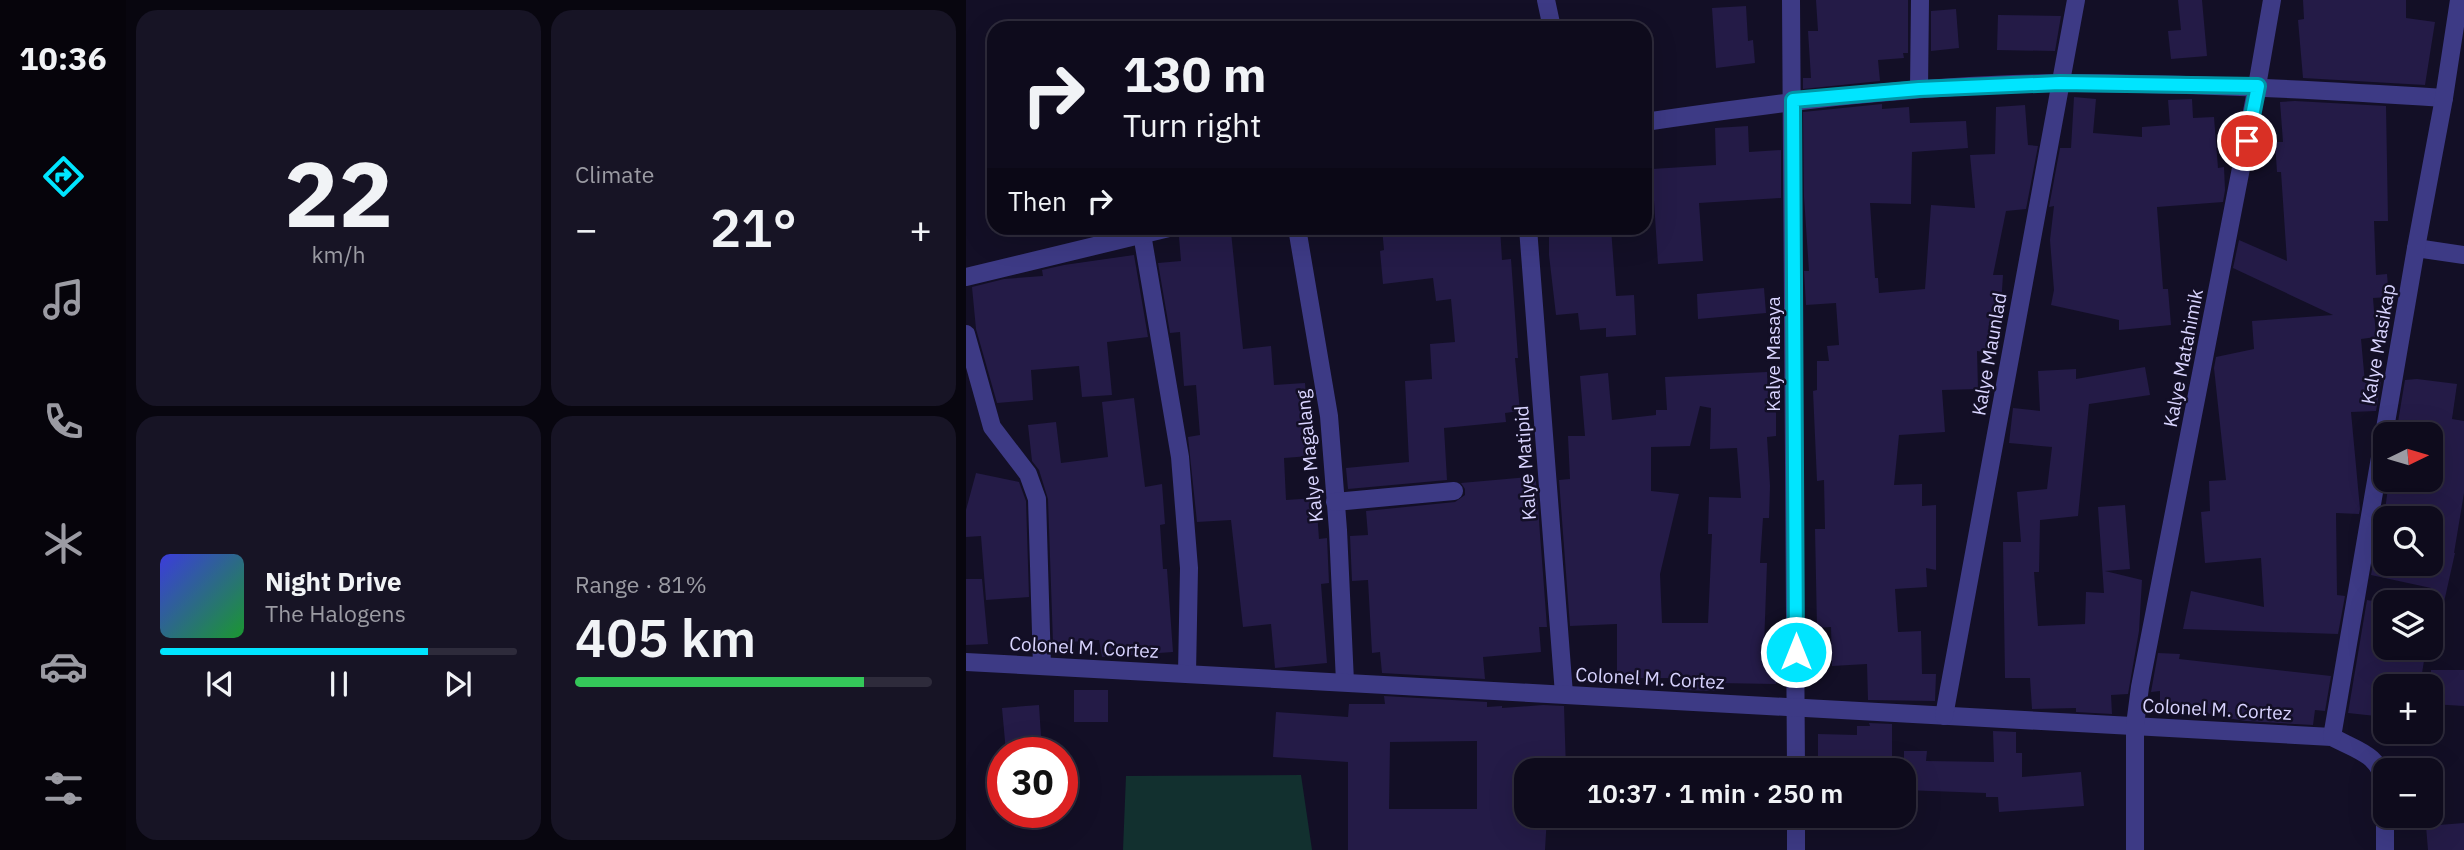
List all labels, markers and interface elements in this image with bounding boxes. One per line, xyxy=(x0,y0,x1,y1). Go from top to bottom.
text: 10:36 xyxy=(19,37,107,79)
text: 130 m xyxy=(1123,42,1267,105)
icon: right xyxy=(1008,49,1099,140)
text: Turn right xyxy=(1123,104,1261,146)
pin xyxy=(2217,111,2277,171)
icon: arrive xyxy=(2228,122,2266,160)
text: 22 xyxy=(284,134,393,252)
icon: directions xyxy=(39,152,88,201)
text: Climate xyxy=(575,159,654,189)
icon: right xyxy=(1081,182,1119,220)
text: Then xyxy=(1008,184,1067,218)
text: 21° xyxy=(710,194,797,261)
text: − xyxy=(575,204,598,253)
text: + xyxy=(909,204,932,253)
text: km/h xyxy=(311,239,366,269)
icon: music xyxy=(39,275,88,324)
street label: Kalye Masikap xyxy=(2356,282,2400,406)
street label: Kalye Matahimik xyxy=(2158,287,2208,429)
street label: Kalye Maunlad xyxy=(1966,291,2012,417)
street label: Kalye Masaya xyxy=(1761,296,1785,412)
street label: Kalye Magalang xyxy=(1290,389,1328,523)
icon: phone xyxy=(39,397,88,446)
street label: Kalye Matipid xyxy=(1509,405,1541,521)
north arrow xyxy=(2373,422,2443,492)
map controls xyxy=(2373,422,2443,828)
button: search xyxy=(2373,506,2443,576)
icon: climate xyxy=(39,519,88,568)
text: Night Drive xyxy=(265,564,402,598)
text: Range · 81% xyxy=(575,569,707,599)
button: layers xyxy=(2373,590,2443,660)
text: The Halogens xyxy=(265,598,406,628)
text: 405 km xyxy=(575,604,756,671)
position arrow xyxy=(1759,615,1833,689)
street label: Colonel M. Cortez xyxy=(1009,631,1159,663)
icon: car xyxy=(39,642,88,691)
street label: Colonel M. Cortez xyxy=(1575,662,1725,694)
icon: previous xyxy=(201,665,239,703)
icon: pause xyxy=(320,665,358,703)
icon: next xyxy=(439,665,477,703)
button: + xyxy=(2373,674,2443,744)
street label: Colonel M. Cortez xyxy=(2142,693,2292,725)
speed limit sign: 30 xyxy=(987,737,1078,828)
button: − xyxy=(2373,758,2443,828)
icon: filters xyxy=(39,764,88,813)
text: 10:37 · 1 min · 250 m xyxy=(1587,776,1843,810)

